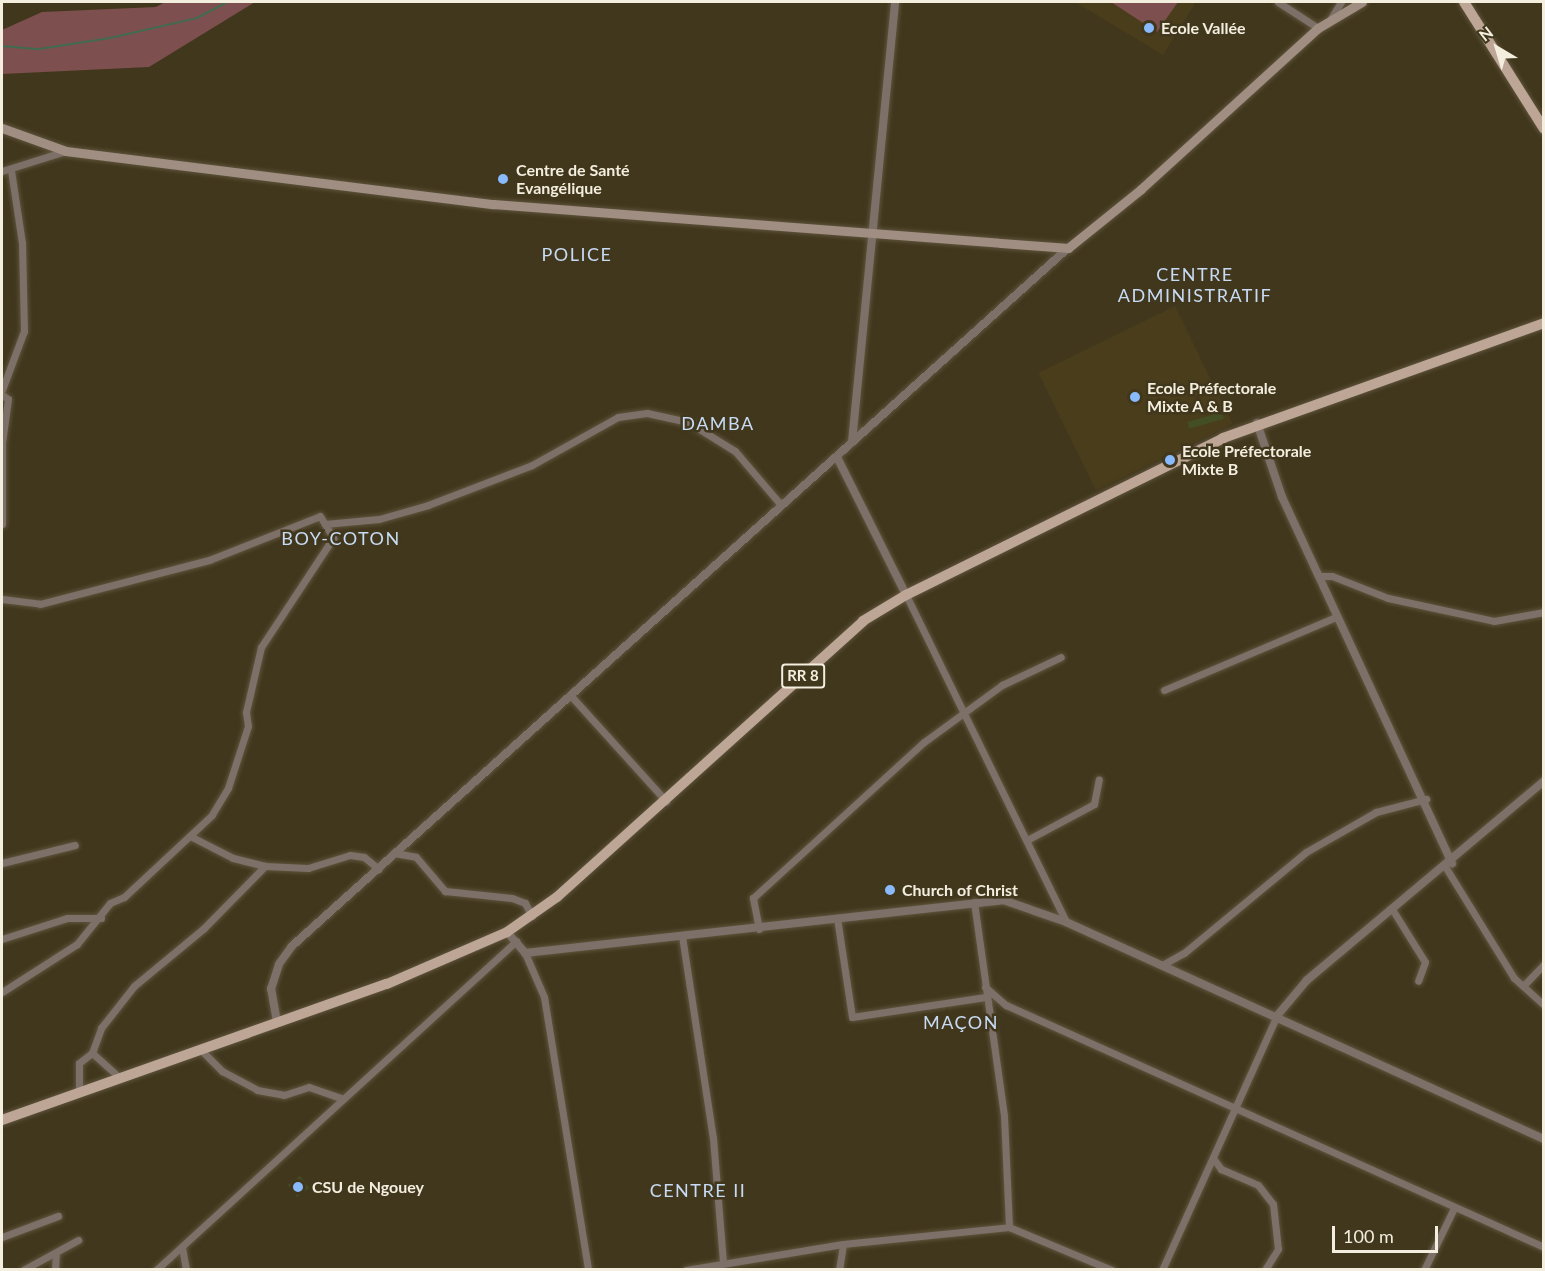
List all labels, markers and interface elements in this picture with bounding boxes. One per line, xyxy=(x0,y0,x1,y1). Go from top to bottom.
place label: Ecole Vallée xyxy=(1161,18,1246,38)
north arrow xyxy=(1467,18,1527,78)
marker: Ecole Vallée xyxy=(1142,21,1156,35)
text: N xyxy=(1475,22,1496,45)
place label: Centre de Santé Evangélique xyxy=(516,160,630,198)
marker: Centre de Santé Evangélique xyxy=(494,170,512,188)
district label: POLICE xyxy=(542,243,612,265)
district label: CENTRE ADMINISTRATIF xyxy=(1118,264,1272,306)
place label: Ecole Préfectorale Mixte A & B xyxy=(1147,378,1276,416)
marker: Ecole Préfectorale Mixte A & B xyxy=(1128,390,1142,404)
district label: DAMBA xyxy=(681,412,755,434)
place label: Ecole Préfectorale Mixte B xyxy=(1182,441,1311,479)
marker: Ecole Préfectorale Mixte B xyxy=(1163,453,1177,467)
district label: BOY-COTON xyxy=(281,527,401,549)
road number: RR 8 xyxy=(780,664,826,688)
place label: Church of Christ xyxy=(902,880,1018,900)
marker: Church of Christ xyxy=(883,883,897,897)
district label: MAÇON xyxy=(923,1011,999,1033)
place label: CSU de Ngouey xyxy=(312,1177,424,1197)
marker: CSU de Ngouey xyxy=(289,1178,307,1196)
district label: CENTRE II xyxy=(650,1179,746,1201)
scale bar xyxy=(1335,1214,1442,1252)
text: 100 m xyxy=(1343,1225,1394,1247)

